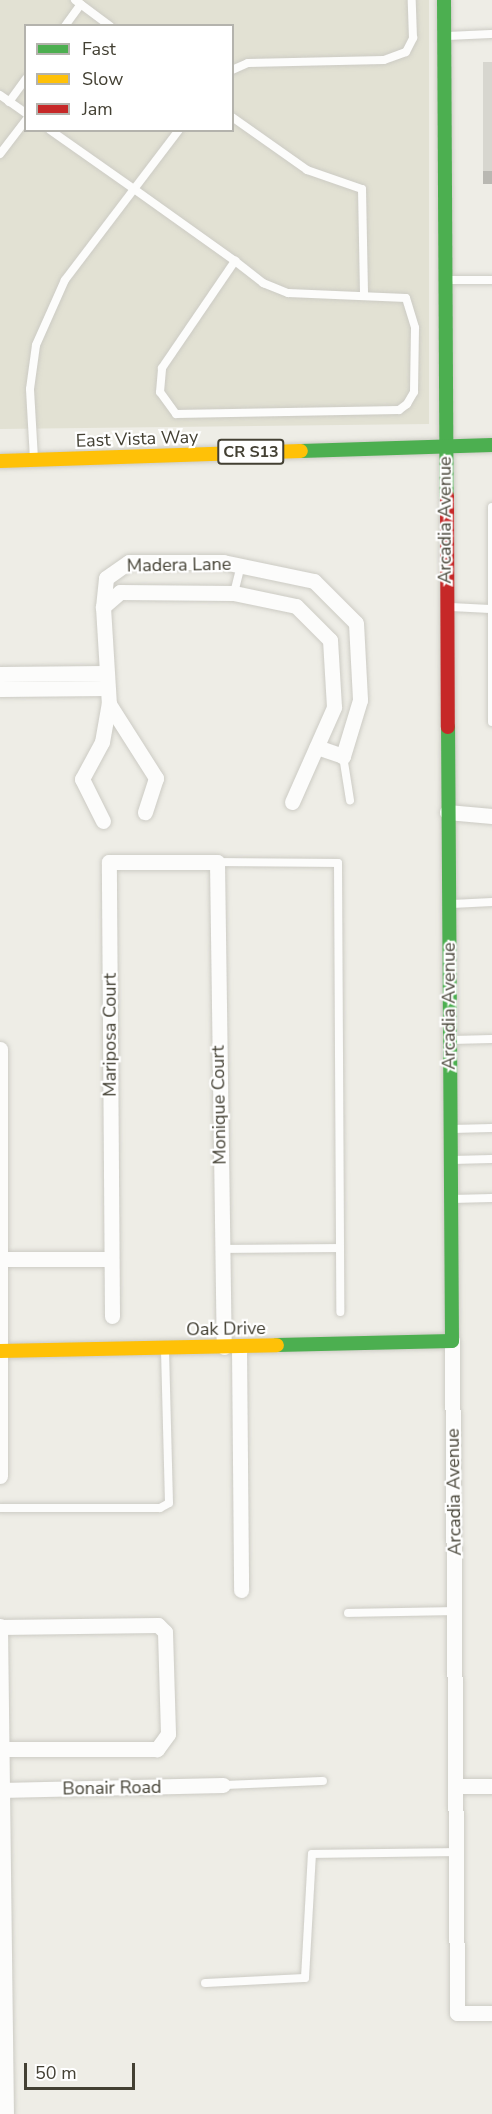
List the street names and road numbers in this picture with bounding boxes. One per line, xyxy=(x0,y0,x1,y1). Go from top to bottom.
street label: East Vista Way xyxy=(75,426,199,452)
road number: CR S13 xyxy=(216,439,286,465)
street label: Arcadia Avenue xyxy=(434,456,456,584)
street label: Madera Lane xyxy=(127,553,231,577)
street label: Arcadia Avenue xyxy=(438,942,460,1070)
street label: Mariposa Court xyxy=(99,973,121,1097)
street label: Monique Court xyxy=(207,1045,231,1165)
street label: Oak Drive xyxy=(186,1318,266,1340)
street label: Arcadia Avenue xyxy=(442,1428,466,1556)
street label: Bonair Road xyxy=(62,1776,162,1800)

